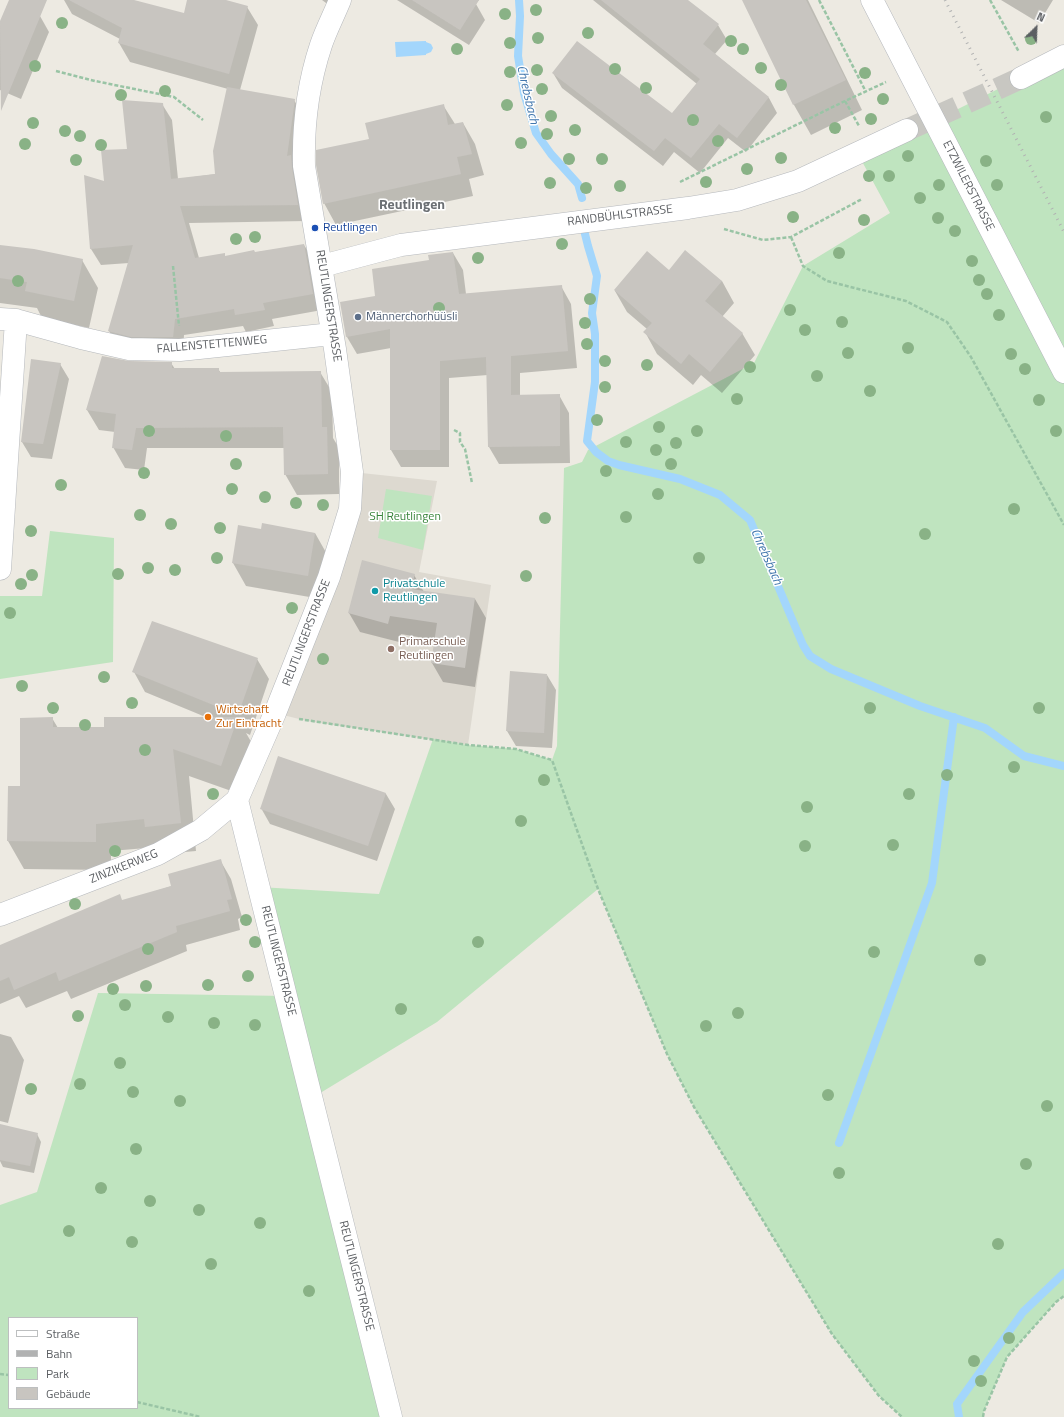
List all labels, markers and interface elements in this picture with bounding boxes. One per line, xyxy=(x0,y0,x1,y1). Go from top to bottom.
north arrow xyxy=(1016,8,1056,48)
text: N xyxy=(1034,8,1048,26)
water label: Chrebsbach xyxy=(513,64,541,126)
street label: ETZWILERSTRASSE xyxy=(939,138,997,234)
district label: Reutlingen xyxy=(379,198,445,214)
street label: RANDBÜHLSTRASSE xyxy=(566,202,674,230)
place label: Reutlingen xyxy=(323,221,377,235)
marker: Reutlingen xyxy=(310,223,320,233)
street label: REUTLINGERSTRASSE xyxy=(312,249,344,363)
place label: Männerchorhüüsli xyxy=(366,310,457,324)
marker: Männerchorhüüsli xyxy=(353,312,363,322)
street label: FALLENSTETTENWEG xyxy=(156,333,268,357)
park label: SH Reutlingen xyxy=(369,510,441,524)
water label: Chrebsbach xyxy=(747,527,785,587)
place label: Privatschule Reutlingen xyxy=(383,577,445,605)
street label: REUTLINGERSTRASSE xyxy=(280,578,334,688)
marker: Privatschule Reutlingen xyxy=(370,586,380,596)
place label: Primarschule Reutlingen xyxy=(399,635,466,663)
marker: Primarschule Reutlingen xyxy=(386,644,396,654)
place label: Wirtschaft Zur Eintracht xyxy=(216,703,281,731)
marker: Wirtschaft Zur Eintracht xyxy=(203,712,213,722)
street label: ZINZIKERWEG xyxy=(88,847,160,887)
street label: REUTLINGERSTRASSE xyxy=(257,904,299,1018)
street label: REUTLINGERSTRASSE xyxy=(335,1219,377,1333)
legend xyxy=(8,1317,138,1409)
text: Straße xyxy=(46,1324,80,1343)
text: Bahn xyxy=(46,1344,72,1363)
text: Park xyxy=(46,1364,69,1383)
text: Gebäude xyxy=(46,1384,91,1403)

